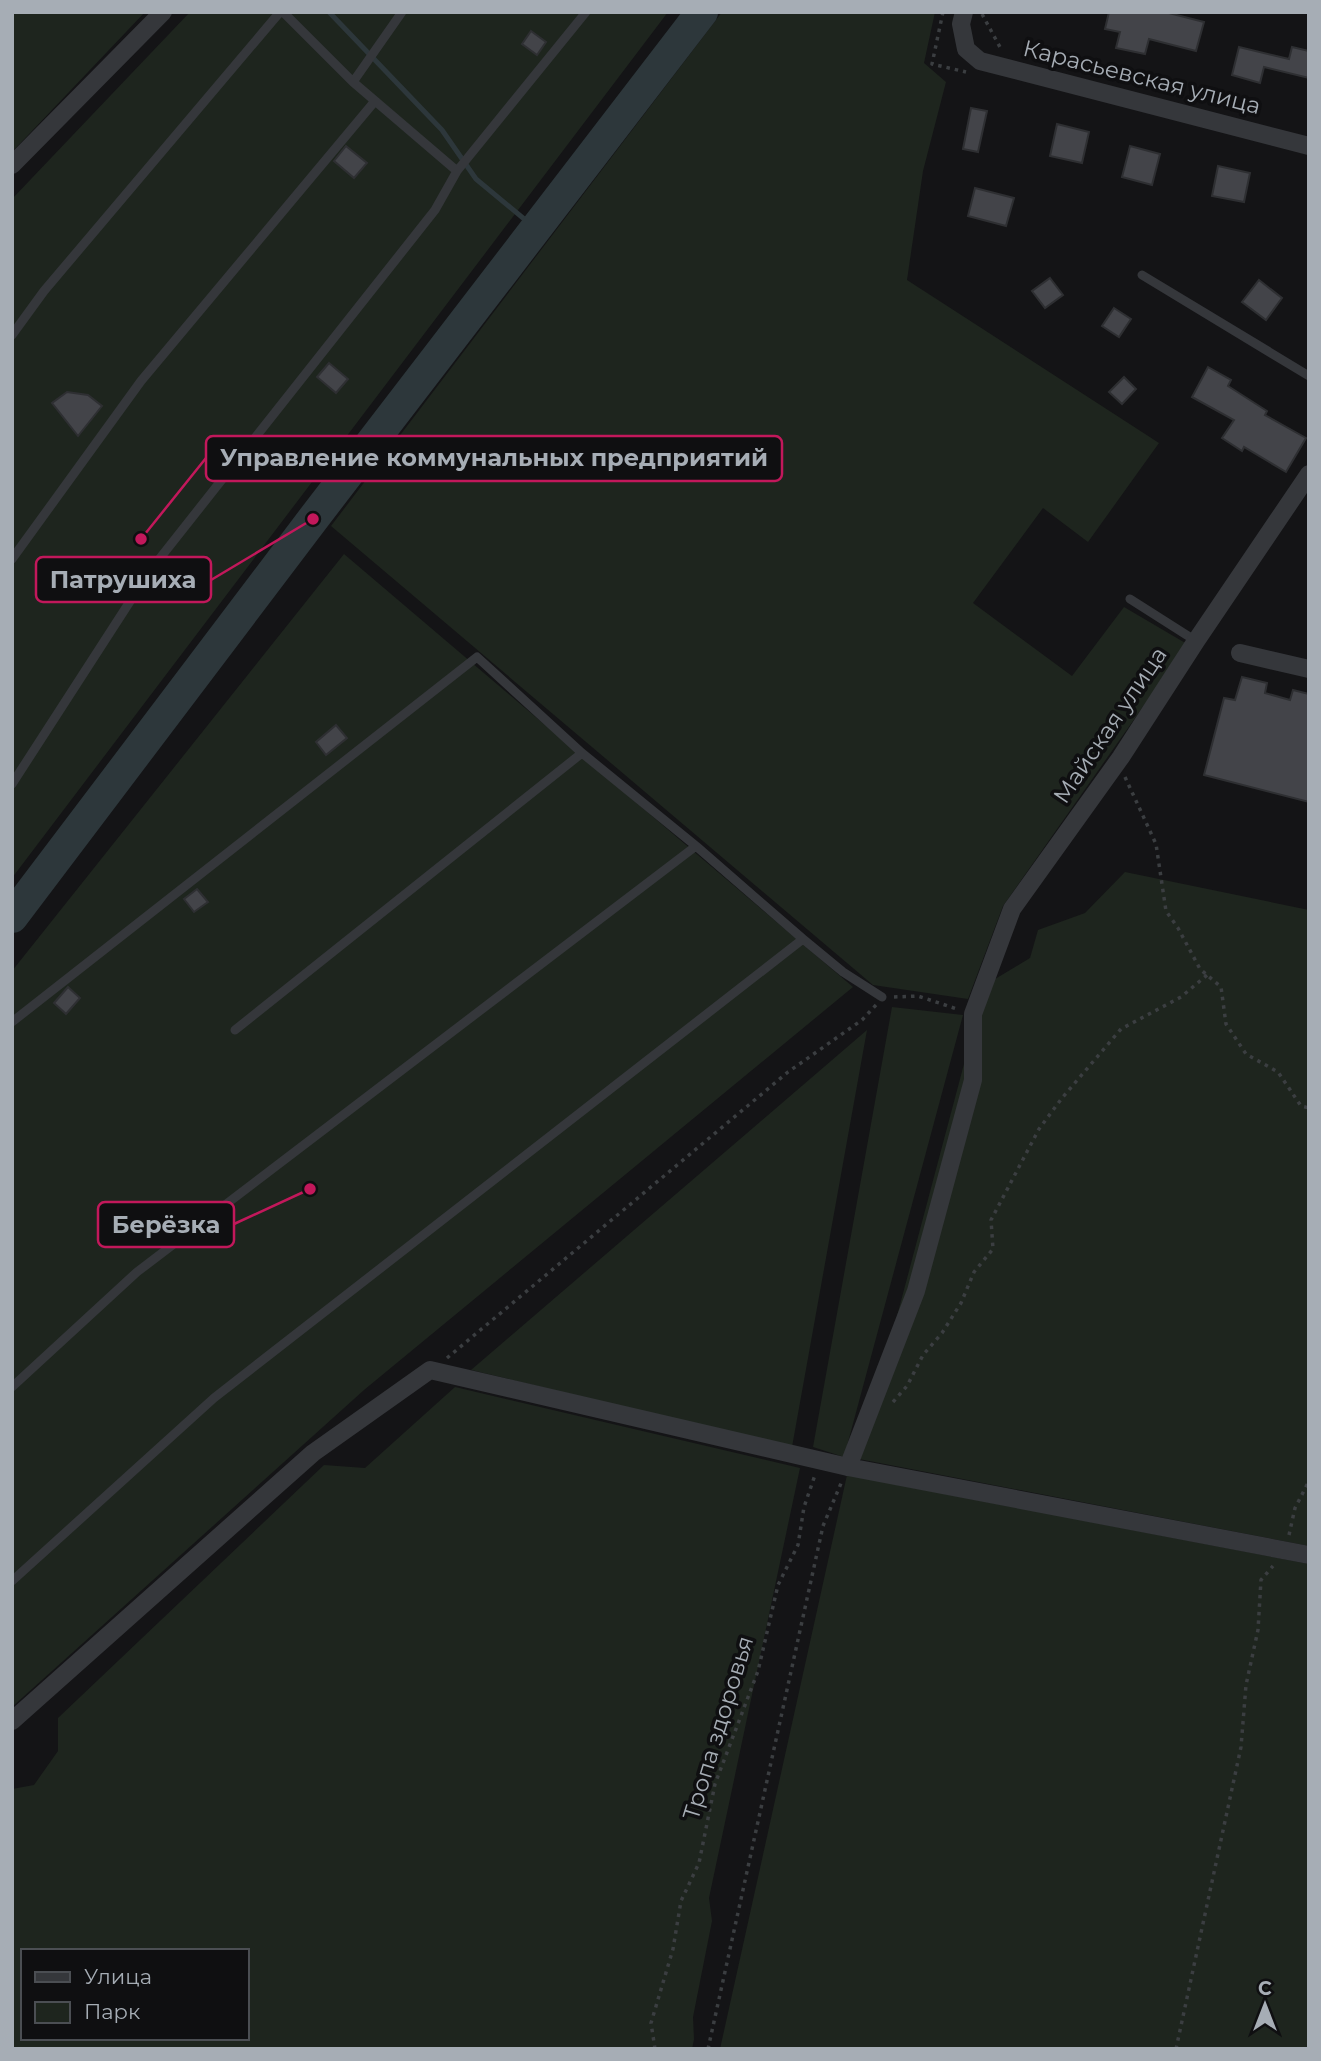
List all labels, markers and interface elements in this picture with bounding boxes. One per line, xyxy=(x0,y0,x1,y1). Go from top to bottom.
street label: Карасьевская улица xyxy=(1020,34,1264,120)
callout: Управление коммунальных предприятий xyxy=(206,436,782,481)
text: Управление коммунальных предприятий xyxy=(220,443,768,472)
callout: Патрушиха xyxy=(36,557,211,602)
text: Патрушиха xyxy=(50,565,196,594)
street label: Майская улица xyxy=(1047,641,1173,809)
callout: Берёзка xyxy=(98,1202,234,1247)
text: Берёзка xyxy=(112,1210,220,1239)
street label: Тропа здоровья xyxy=(677,1633,759,1823)
legend xyxy=(21,1949,248,2040)
text: Улица xyxy=(84,1964,152,1989)
north arrow xyxy=(1230,1970,1300,2040)
text: С xyxy=(1258,1977,1272,2000)
text: Парк xyxy=(84,1999,140,2024)

